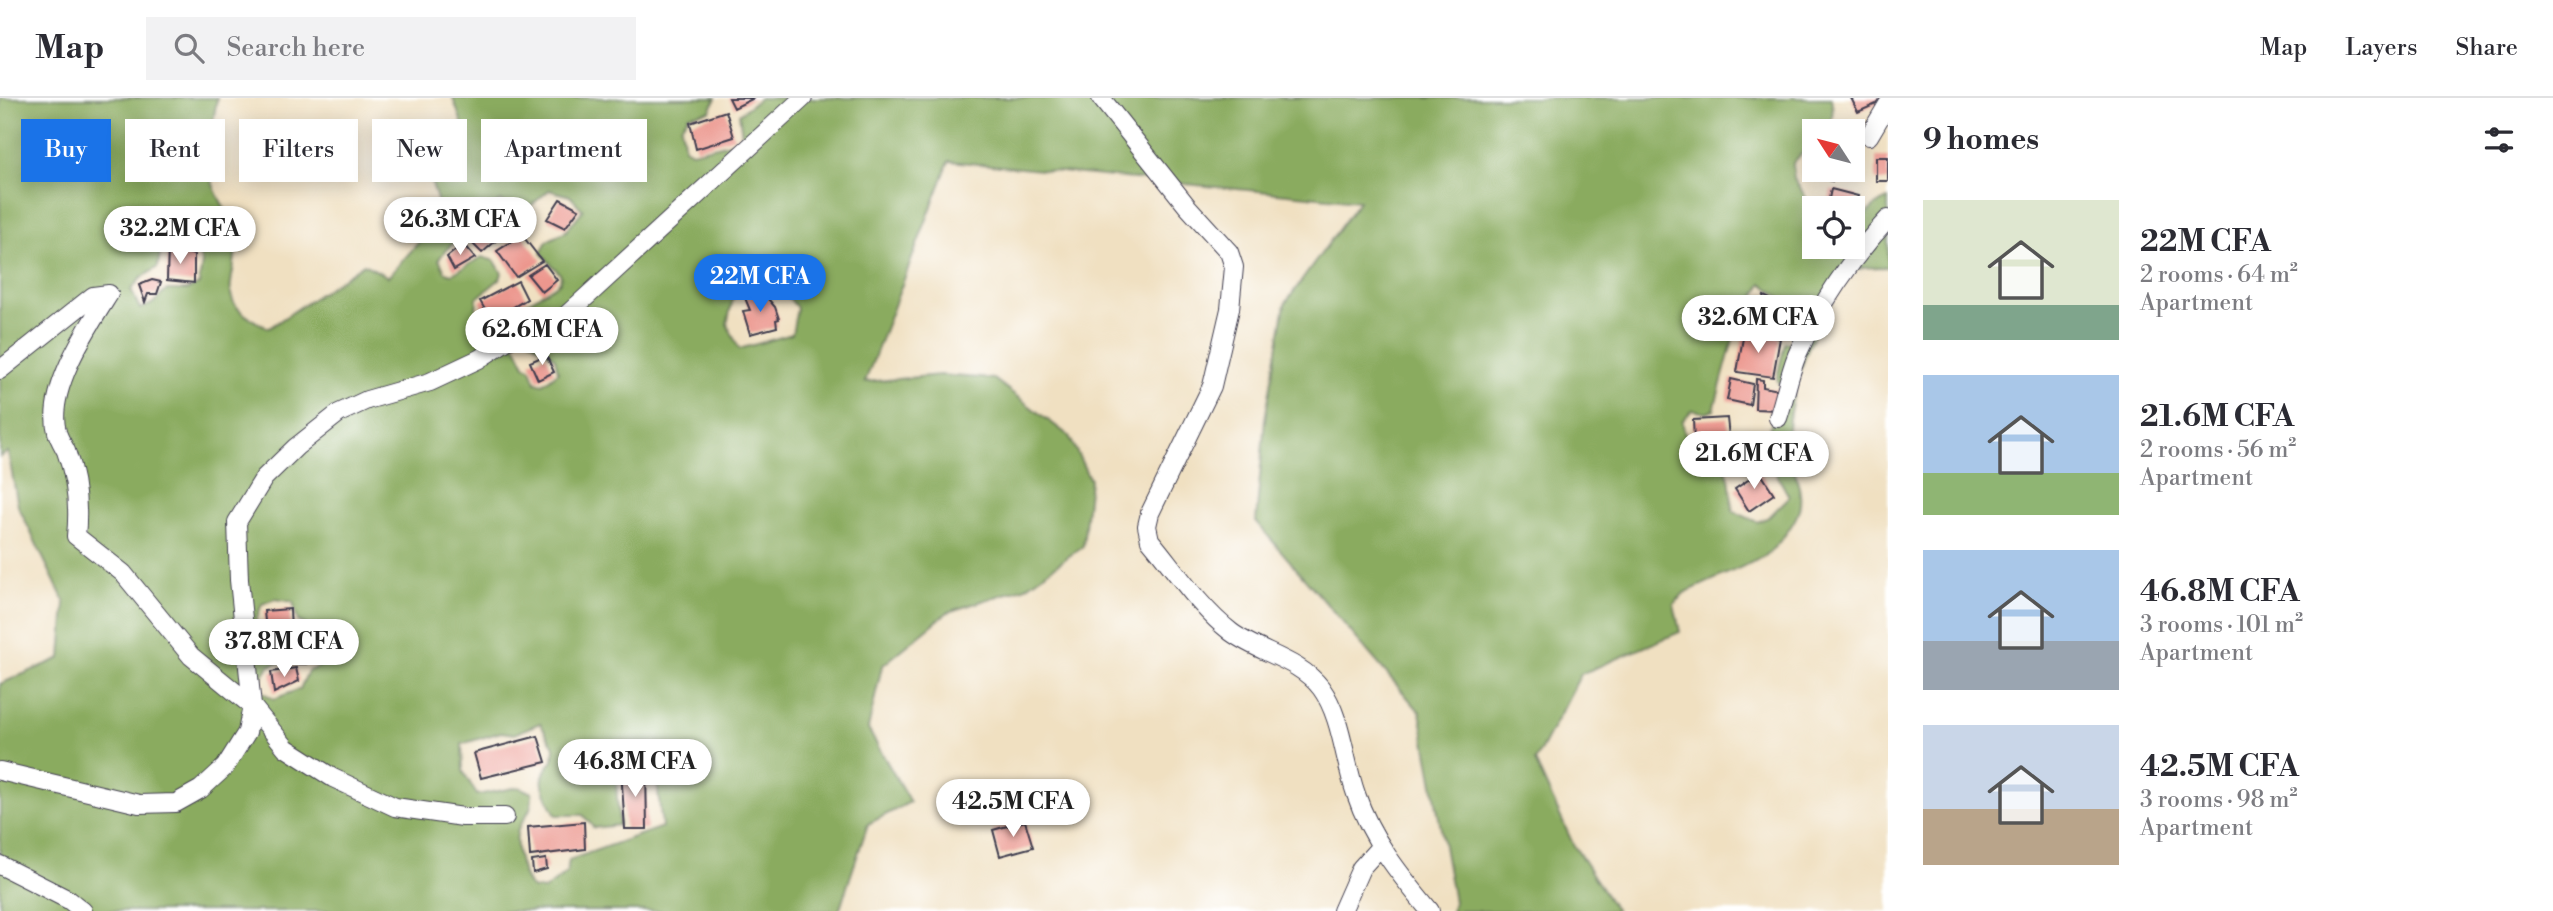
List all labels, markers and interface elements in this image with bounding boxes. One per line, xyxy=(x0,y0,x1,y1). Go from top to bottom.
search box xyxy=(146,17,636,80)
text: Map xyxy=(35,28,104,69)
icon: search xyxy=(170,29,208,67)
text: Search here xyxy=(226,32,365,64)
text: Map xyxy=(2260,33,2307,63)
text: Layers xyxy=(2345,33,2417,63)
text: Share xyxy=(2455,33,2518,63)
chip: Buy xyxy=(21,119,111,182)
chip: Rent xyxy=(125,119,225,182)
chip: Filters xyxy=(239,119,358,182)
chip: New xyxy=(372,119,467,182)
chip: Apartment xyxy=(481,119,647,182)
north arrow xyxy=(1802,119,1866,182)
map controls xyxy=(1802,119,1865,259)
text: 9 homes xyxy=(1923,121,2039,159)
icon: filters xyxy=(2480,121,2518,159)
button: locate xyxy=(1802,196,1865,259)
pin: 26.3M CFA xyxy=(380,198,540,257)
pin: 32.2M CFA xyxy=(100,206,260,266)
text: 26.3M CFA xyxy=(400,206,520,234)
text: 32.2M CFA xyxy=(120,215,240,243)
text: 22M CFA xyxy=(2140,223,2271,261)
icon: home xyxy=(1979,228,2063,312)
pin: 22M CFA xyxy=(695,254,825,314)
text: 2 rooms · 64 m² xyxy=(2140,261,2298,289)
text: 22M CFA xyxy=(710,263,810,291)
text: Apartment xyxy=(2140,289,2253,317)
pin: 32.6M CFA xyxy=(1678,296,1838,355)
text: 32.6M CFA xyxy=(1698,304,1818,332)
pin: 62.6M CFA xyxy=(462,308,622,367)
text: 62.6M CFA xyxy=(481,316,603,344)
text: 21.6M CFA xyxy=(2140,398,2294,436)
icon: home xyxy=(1979,403,2063,487)
pin: 21.6M CFA xyxy=(1674,432,1834,491)
text: 2 rooms · 56 m² xyxy=(2140,436,2296,464)
text: 21.6M CFA xyxy=(1695,440,1813,468)
text: Apartment xyxy=(2140,464,2253,492)
text: 46.8M CFA xyxy=(2140,573,2300,611)
icon: home xyxy=(1979,578,2063,662)
text: 3 rooms · 101 m² xyxy=(2140,611,2303,639)
pin: 37.8M CFA xyxy=(204,620,364,679)
text: 37.8M CFA xyxy=(225,628,343,656)
text: Apartment xyxy=(2140,639,2253,667)
pin: 46.8M CFA xyxy=(555,740,715,799)
text: 46.8M CFA xyxy=(574,748,696,776)
text: 42.5M CFA xyxy=(2140,748,2299,786)
icon: home xyxy=(1979,753,2063,837)
pin: 42.5M CFA xyxy=(933,780,1093,839)
text: 3 rooms · 98 m² xyxy=(2140,786,2297,814)
text: 42.5M CFA xyxy=(952,788,1074,816)
text: Apartment xyxy=(2140,814,2253,842)

